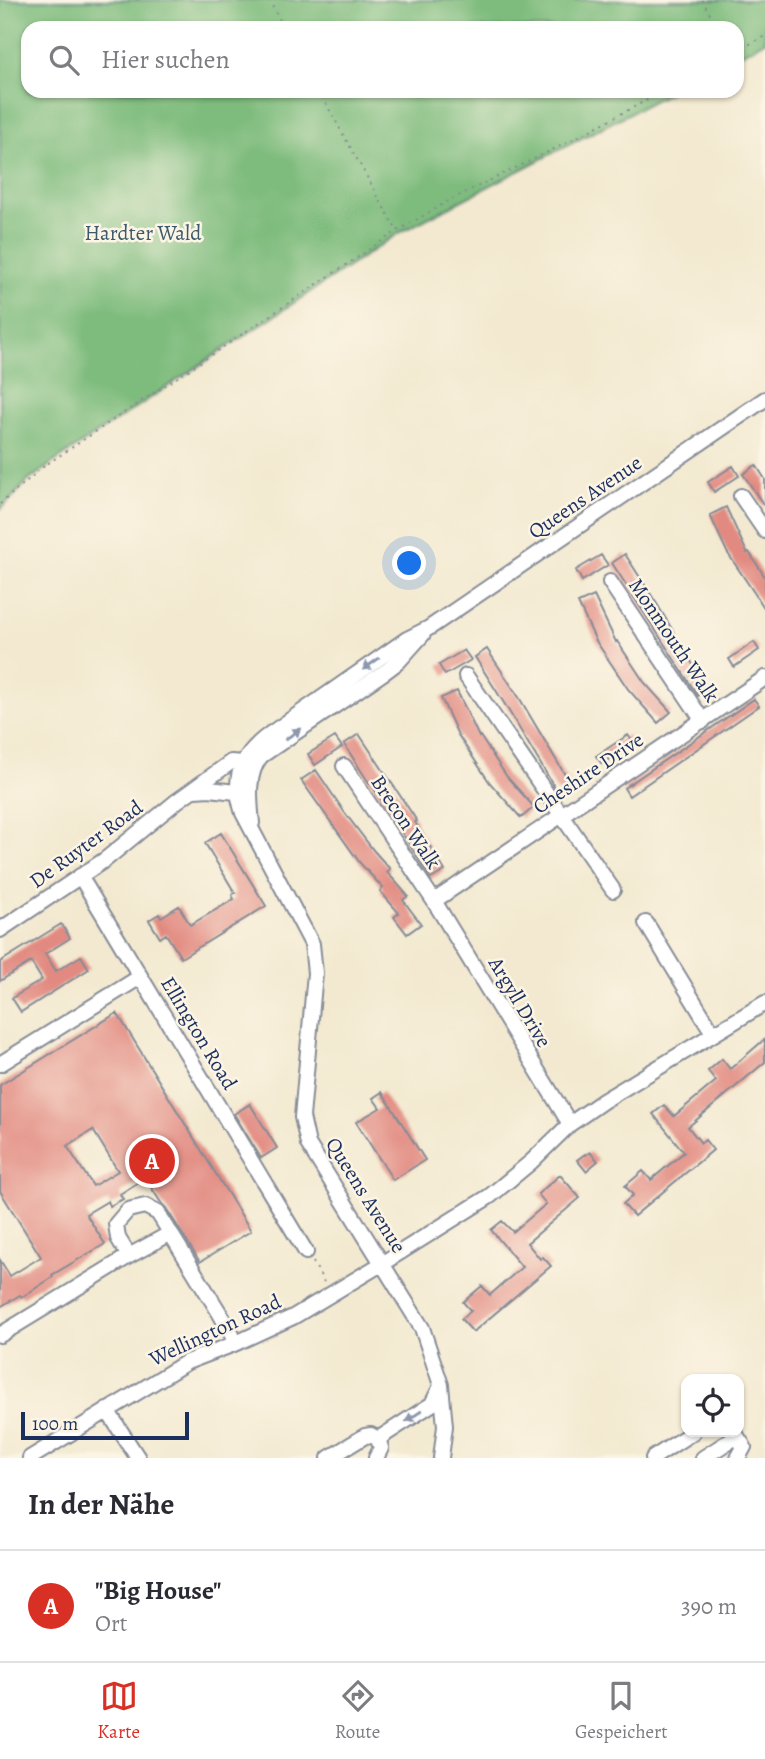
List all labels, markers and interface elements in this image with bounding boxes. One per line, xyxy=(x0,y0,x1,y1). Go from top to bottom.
search box xyxy=(21,21,744,98)
icon: search xyxy=(45,41,83,79)
text: Hier suchen xyxy=(101,42,230,77)
park label: Hardter Wald xyxy=(85,219,202,247)
street label: Queens Avenue xyxy=(523,449,647,545)
your location xyxy=(392,546,426,580)
street label: Monmouth Walk xyxy=(622,572,726,708)
one-way arrow xyxy=(362,657,380,671)
street label: Cheshire Drive xyxy=(527,726,649,820)
one-way arrow xyxy=(283,728,302,741)
street label: Brecon Walk xyxy=(364,770,448,875)
street label: De Ruyter Road xyxy=(24,793,149,895)
street label: Argyll Drive xyxy=(481,951,558,1053)
street label: Ellington Road xyxy=(154,971,244,1095)
street label: Queens Avenue xyxy=(319,1132,413,1258)
pin: A xyxy=(129,1135,175,1187)
street label: Wellington Road xyxy=(144,1287,286,1373)
map controls xyxy=(681,1374,744,1437)
button: locate xyxy=(681,1374,744,1437)
scale bar xyxy=(21,1409,189,1441)
one-way arrow xyxy=(405,1409,423,1423)
text: 100 m xyxy=(32,1411,78,1437)
text: In der Nähe xyxy=(28,1484,174,1524)
text: "Big House" xyxy=(95,1573,221,1608)
text: A xyxy=(44,1591,58,1622)
text: 390 m xyxy=(681,1591,737,1622)
text: Ort xyxy=(95,1608,127,1639)
tab: Karte xyxy=(97,1677,140,1745)
tab: Route xyxy=(335,1677,380,1745)
tab: Gespeichert xyxy=(575,1677,668,1745)

